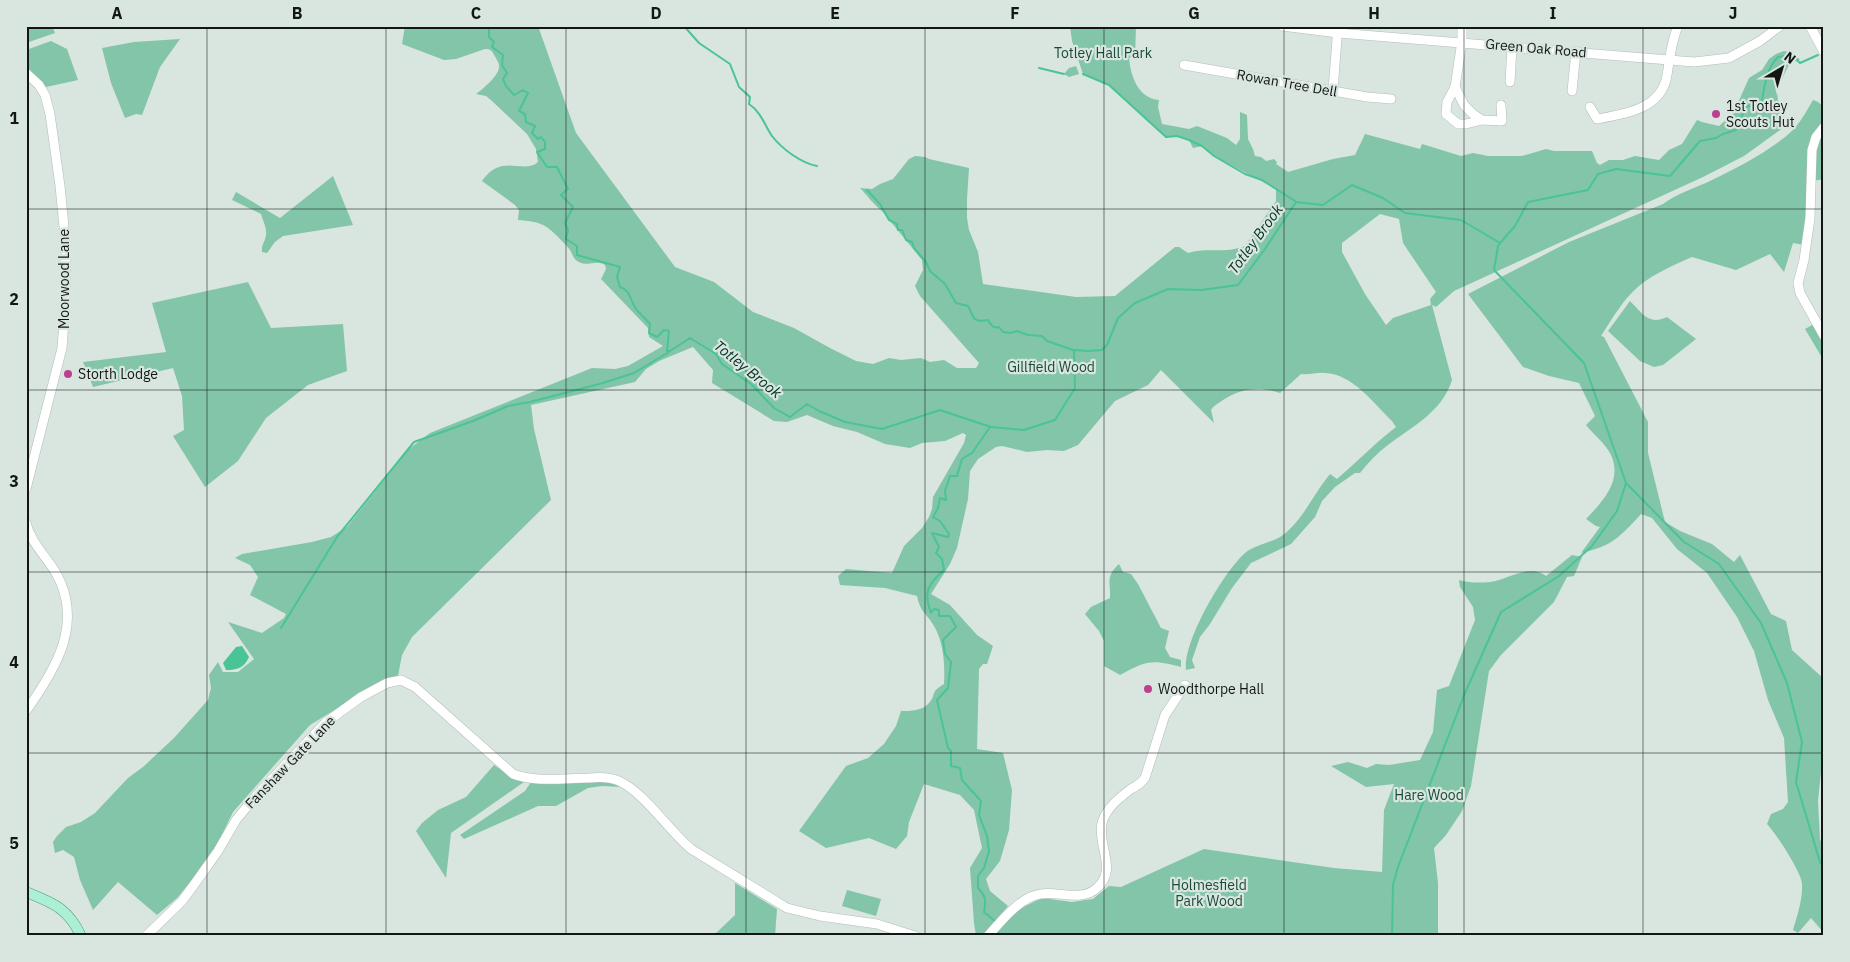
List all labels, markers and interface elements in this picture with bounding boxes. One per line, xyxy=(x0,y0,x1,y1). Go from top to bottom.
text: A xyxy=(112,3,123,23)
text: B xyxy=(292,3,303,23)
text: C xyxy=(471,3,481,23)
text: D xyxy=(650,3,662,23)
text: E xyxy=(830,3,840,23)
text: F xyxy=(1010,3,1020,23)
text: G xyxy=(1188,3,1200,23)
text: H xyxy=(1368,3,1380,23)
text: I xyxy=(1550,3,1557,23)
text: J xyxy=(1729,3,1737,23)
street label: Green Oak Road xyxy=(1485,35,1587,61)
north arrow xyxy=(1758,42,1808,92)
park label: Totley Hall Park xyxy=(1054,44,1153,62)
text: N xyxy=(1780,48,1800,68)
street label: Rowan Tree Dell xyxy=(1235,65,1339,101)
place label: 1st Totley Scouts Hut xyxy=(1726,97,1795,131)
text: 1 xyxy=(9,108,19,128)
marker: 1st Totley Scouts Hut xyxy=(1710,108,1722,120)
water label: Totley Brook xyxy=(1223,200,1287,278)
street label: Moorwood Lane xyxy=(55,229,73,329)
text: 2 xyxy=(9,289,19,309)
water label: Totley Brook xyxy=(710,336,786,402)
park label: Gillfield Wood xyxy=(1007,358,1095,376)
place label: Storth Lodge xyxy=(78,365,158,383)
marker: Storth Lodge xyxy=(62,368,74,380)
text: 3 xyxy=(9,471,19,491)
text: 4 xyxy=(9,652,19,672)
place label: Woodthorpe Hall xyxy=(1158,680,1264,698)
marker: Woodthorpe Hall xyxy=(1142,683,1154,695)
street label: Fanshaw Gate Lane xyxy=(241,712,339,812)
park label: Hare Wood xyxy=(1394,786,1464,804)
text: 5 xyxy=(9,833,19,853)
park label: Holmesfield Park Wood xyxy=(1171,876,1247,910)

